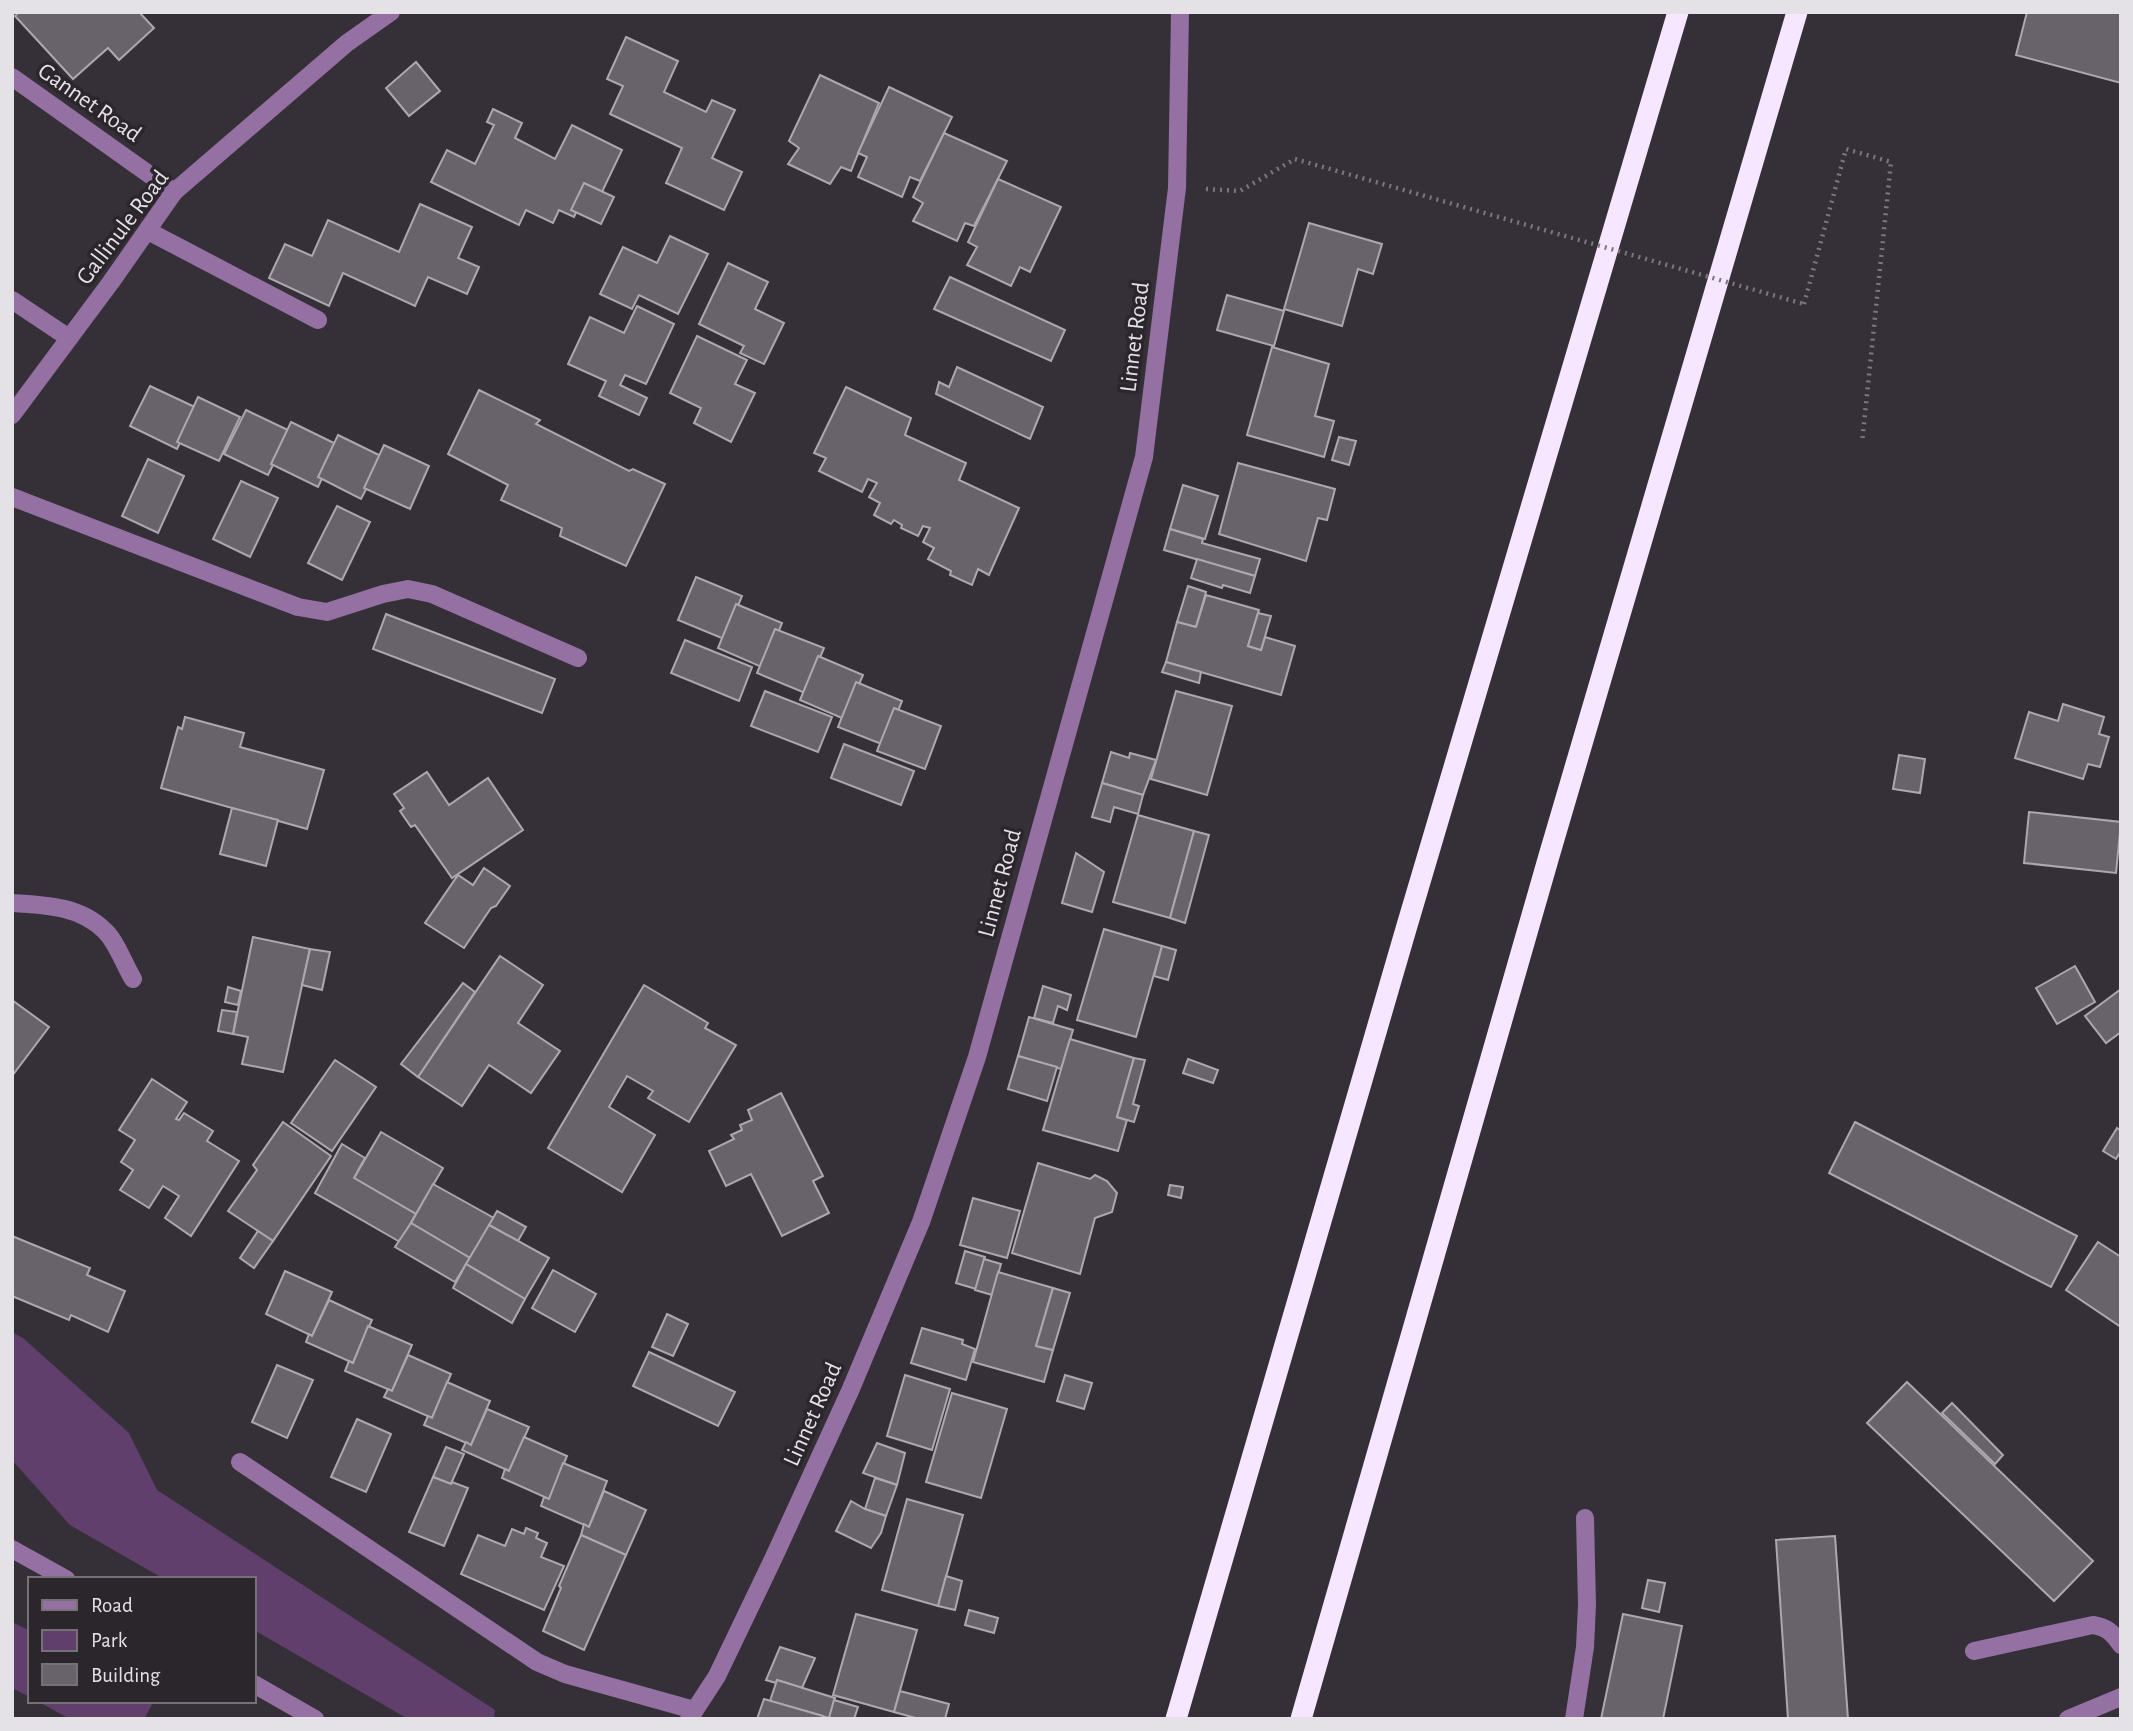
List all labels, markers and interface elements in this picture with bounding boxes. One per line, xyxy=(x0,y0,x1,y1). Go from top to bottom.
street label: Gannet Road xyxy=(33,59,145,147)
street label: Gallinule Road xyxy=(72,166,173,289)
street label: Linnet Road xyxy=(1116,281,1154,394)
street label: Linnet Road xyxy=(974,827,1026,940)
street label: Linnet Road xyxy=(779,1359,846,1470)
legend xyxy=(28,1577,256,1703)
text: Road xyxy=(91,1595,133,1616)
text: Park xyxy=(91,1630,128,1651)
text: Building xyxy=(91,1665,161,1686)

